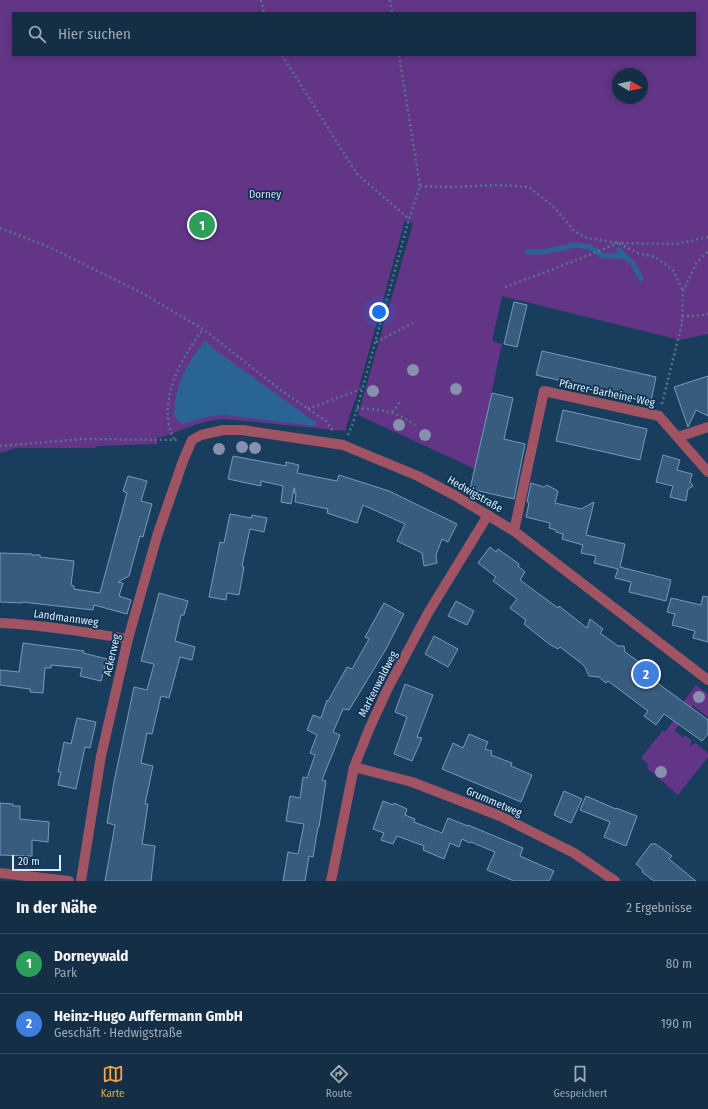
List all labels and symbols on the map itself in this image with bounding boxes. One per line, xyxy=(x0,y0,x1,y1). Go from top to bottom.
north arrow xyxy=(612,68,648,104)
park label: Dorney xyxy=(249,188,281,201)
pin: 1 xyxy=(189,210,215,240)
your location xyxy=(369,302,389,322)
street label: Pfarrer-Barheine-Weg xyxy=(558,376,657,410)
street label: Hedwigstraße xyxy=(445,473,505,515)
street label: Landmannweg xyxy=(33,607,100,629)
street label: Ackerweg xyxy=(101,632,123,677)
street label: Markenwaldweg xyxy=(356,648,401,719)
pin: 2 xyxy=(633,659,659,689)
street label: Grummetweg xyxy=(464,784,525,820)
scale bar xyxy=(12,853,61,872)

